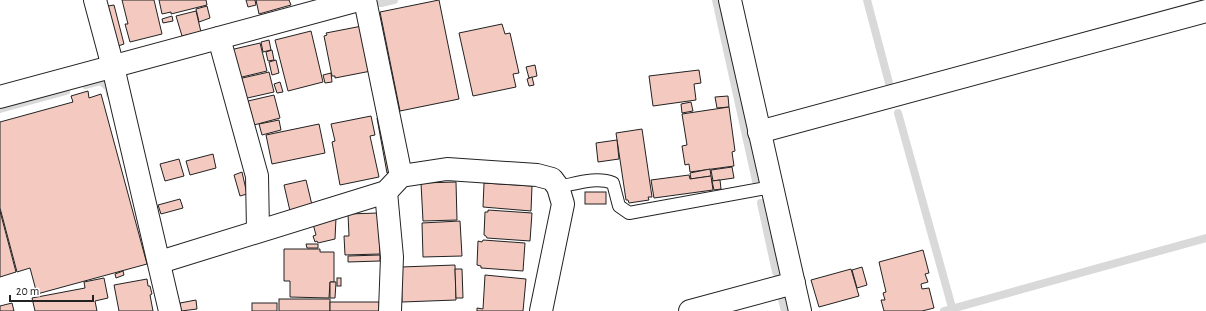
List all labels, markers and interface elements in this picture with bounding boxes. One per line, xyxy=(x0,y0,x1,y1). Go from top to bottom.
scale bar xyxy=(10,277,93,303)
text: 20 m xyxy=(16,285,39,297)

